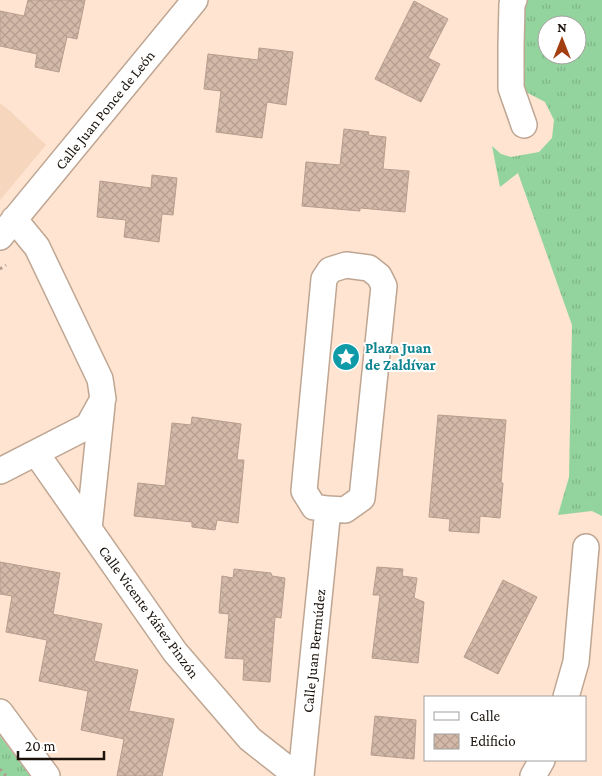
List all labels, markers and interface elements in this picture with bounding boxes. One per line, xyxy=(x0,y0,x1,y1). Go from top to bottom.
north arrow xyxy=(537,15,587,65)
text: N xyxy=(557,19,567,35)
street label: Calle Juan Ponce de León xyxy=(52,47,159,173)
place label: Plaza Juan de Zaldívar xyxy=(365,340,436,373)
place icon: Plaza Juan de Zaldívar xyxy=(331,342,361,372)
street label: Calle Vicente Yáñez Pinzón xyxy=(96,543,202,681)
street label: Calle Juan Bermúdez xyxy=(300,588,329,714)
legend xyxy=(424,696,587,761)
text: Calle xyxy=(470,708,501,724)
scale bar xyxy=(18,728,104,760)
text: Edificio xyxy=(470,733,516,749)
text: 20 m xyxy=(25,738,56,754)

